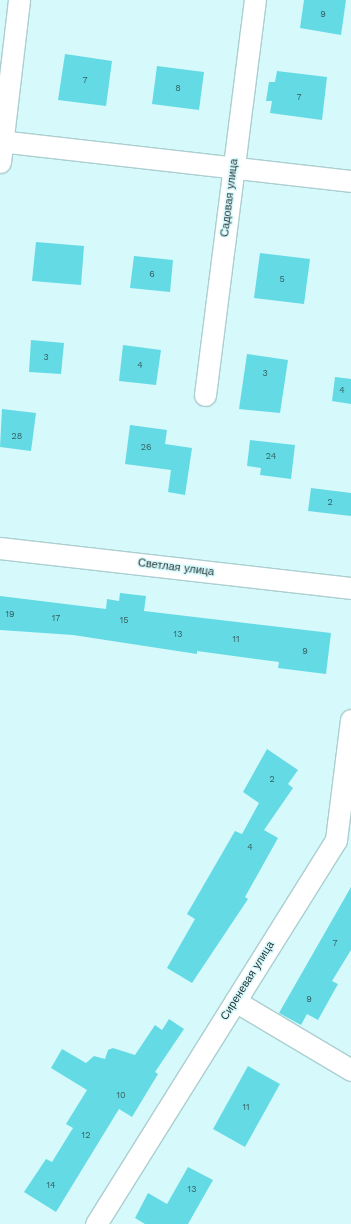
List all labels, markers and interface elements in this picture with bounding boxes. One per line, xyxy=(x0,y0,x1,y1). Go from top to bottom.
house number: 9 xyxy=(320,9,326,19)
house number: 7 xyxy=(82,75,88,85)
house number: 8 xyxy=(175,83,181,93)
house number: 7 xyxy=(296,92,302,102)
street label: Садовая улица xyxy=(219,158,241,238)
house number: 6 xyxy=(149,269,155,279)
house number: 5 xyxy=(279,274,285,284)
house number: 3 xyxy=(43,352,49,362)
house number: 4 xyxy=(137,360,143,370)
house number: 3 xyxy=(262,368,268,378)
house number: 4 xyxy=(339,385,345,395)
house number: 28 xyxy=(12,431,22,441)
house number: 26 xyxy=(141,442,151,452)
house number: 24 xyxy=(266,451,276,461)
house number: 2 xyxy=(327,497,333,507)
street label: Светлая улица xyxy=(137,557,215,579)
house number: 19 xyxy=(5,609,15,619)
house number: 17 xyxy=(52,613,60,623)
house number: 15 xyxy=(120,615,128,625)
house number: 13 xyxy=(174,629,182,639)
house number: 11 xyxy=(232,634,240,644)
house number: 9 xyxy=(302,646,308,656)
house number: 2 xyxy=(269,774,275,784)
house number: 4 xyxy=(247,842,253,852)
house number: 7 xyxy=(332,938,338,948)
street label: Сиреневая улица xyxy=(218,939,278,1023)
house number: 9 xyxy=(306,994,312,1004)
house number: 10 xyxy=(116,1090,126,1100)
house number: 11 xyxy=(242,1102,250,1112)
house number: 12 xyxy=(82,1130,90,1140)
house number: 14 xyxy=(46,1180,56,1190)
house number: 13 xyxy=(188,1184,196,1194)

